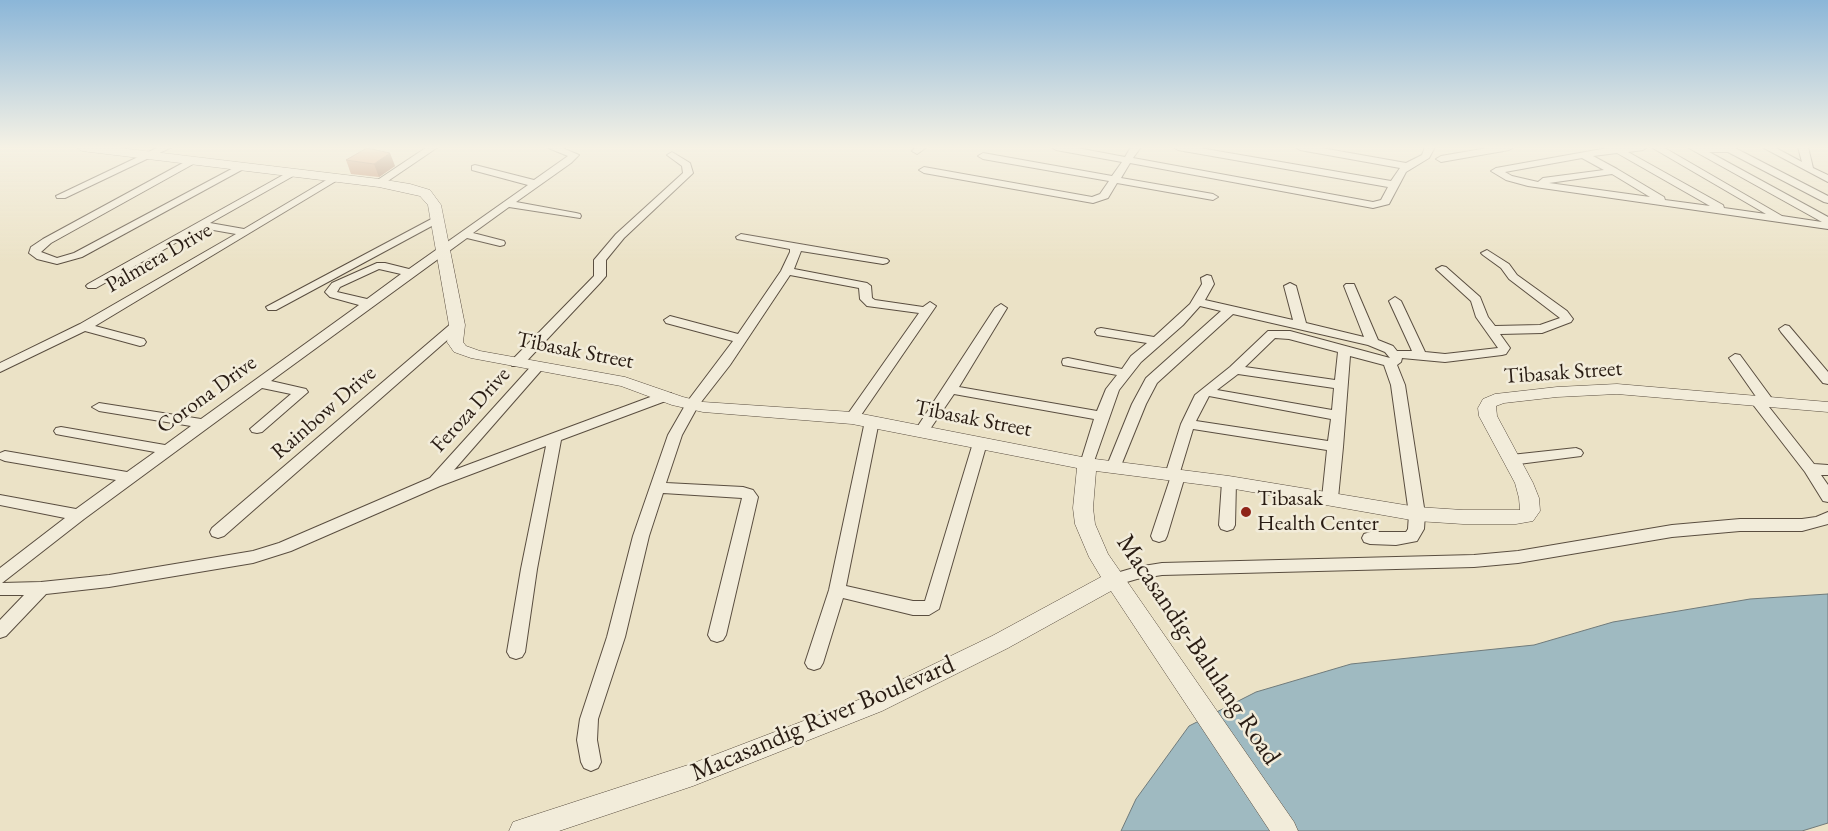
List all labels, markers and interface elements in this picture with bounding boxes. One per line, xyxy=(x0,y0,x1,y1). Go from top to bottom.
street label: Palmera Drive xyxy=(101,217,217,299)
street label: Tibasak Street xyxy=(514,327,636,375)
street label: Corona Drive xyxy=(152,350,262,440)
street label: Tibasak Street xyxy=(1503,356,1623,390)
street label: Rainbow Drive xyxy=(266,360,382,466)
street label: Feroza Drive xyxy=(426,362,516,458)
street label: Tibasak Street xyxy=(912,395,1034,443)
place label: Tibasak Health Center xyxy=(1257,486,1379,538)
marker: Tibasak Health Center xyxy=(1239,505,1253,519)
street label: Macasandig-Balulang Road xyxy=(1109,529,1287,771)
street label: Macasandig River Boulevard xyxy=(686,649,960,789)

